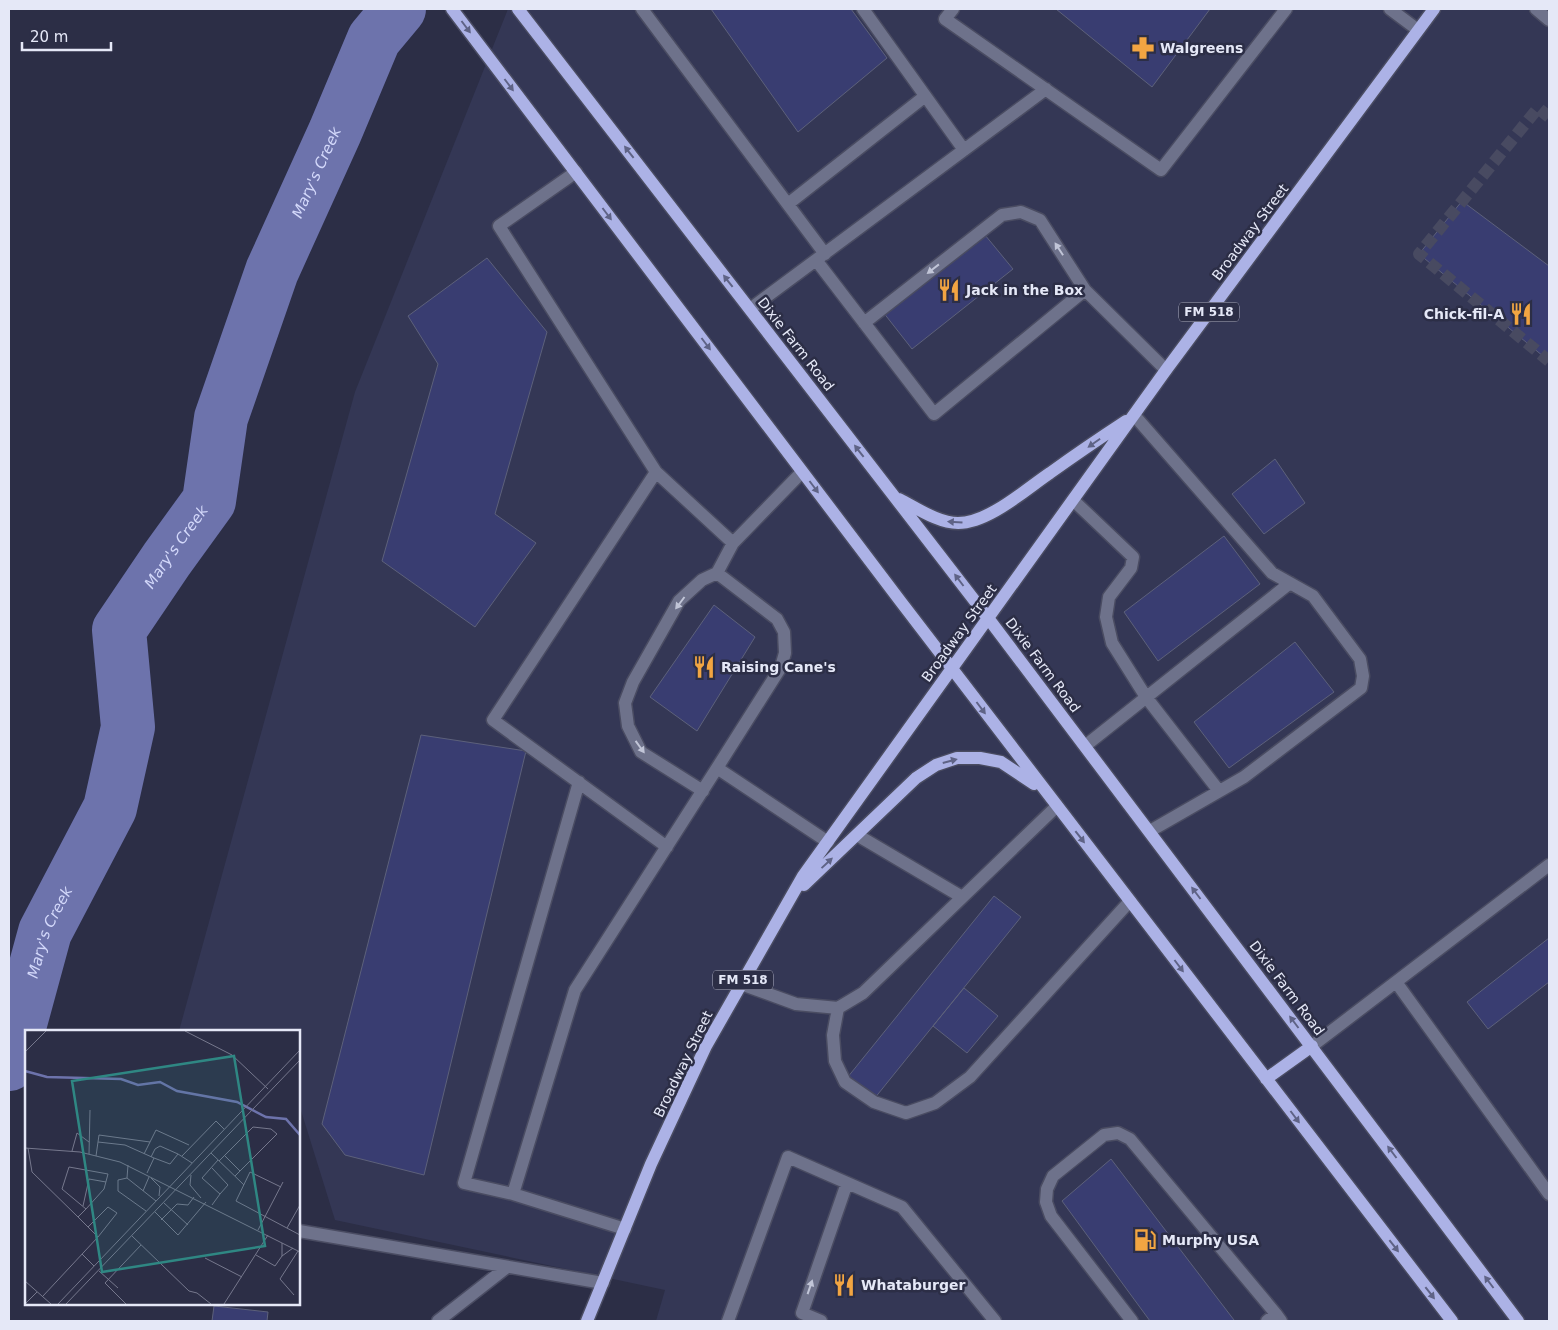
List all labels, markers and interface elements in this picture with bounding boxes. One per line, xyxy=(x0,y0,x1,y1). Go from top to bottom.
scale bar xyxy=(22,20,111,52)
one-way arrow xyxy=(461,20,471,34)
text: 20 m xyxy=(30,28,68,46)
pharmacy icon: Walgreens xyxy=(1130,35,1156,61)
place label: Walgreens xyxy=(1160,40,1243,56)
one-way arrow xyxy=(504,78,515,91)
water label: Mary's Creek xyxy=(288,123,346,221)
one-way arrow xyxy=(623,146,634,159)
street label: Broadway Street xyxy=(1209,180,1292,283)
one-way arrow xyxy=(602,207,613,220)
one-way arrow xyxy=(1054,243,1063,256)
one-way arrow xyxy=(926,264,940,274)
one-way arrow xyxy=(723,274,733,288)
restaurant icon: Jack in the Box xyxy=(936,277,962,303)
place label: Jack in the Box xyxy=(965,282,1083,298)
street label: Dixie Farm Road xyxy=(755,294,837,394)
restaurant icon: Chick-fil-A xyxy=(1508,301,1534,327)
road number: FM 518 xyxy=(1179,302,1239,322)
place label: Chick-fil-A xyxy=(1424,306,1504,322)
one-way arrow xyxy=(700,337,711,350)
one-way arrow xyxy=(1087,438,1100,448)
one-way arrow xyxy=(854,445,865,458)
one-way arrow xyxy=(809,480,819,494)
water label: Mary's Creek xyxy=(141,501,213,592)
one-way arrow xyxy=(946,518,962,526)
one-way arrow xyxy=(953,574,964,587)
street label: Broadway Street xyxy=(918,581,1000,685)
one-way arrow xyxy=(674,596,685,609)
street label: Dixie Farm Road xyxy=(1002,615,1084,715)
restaurant icon: Raising Cane's xyxy=(691,654,717,680)
place label: Raising Cane's xyxy=(721,659,836,675)
one-way arrow xyxy=(976,701,987,714)
one-way arrow xyxy=(635,740,645,754)
one-way arrow xyxy=(943,756,958,764)
one-way arrow xyxy=(1075,830,1086,843)
one-way arrow xyxy=(820,857,832,869)
water label: Mary's Creek xyxy=(24,882,77,980)
one-way arrow xyxy=(1191,886,1201,900)
street label: Dixie Farm Road xyxy=(1246,938,1328,1038)
one-way arrow xyxy=(1174,959,1184,973)
road number: FM 518 xyxy=(713,970,773,990)
street label: Broadway Street xyxy=(650,1008,716,1120)
one-way arrow xyxy=(1289,1015,1299,1029)
inset map xyxy=(25,1030,300,1305)
one-way arrow xyxy=(1290,1111,1301,1124)
one-way arrow xyxy=(1386,1146,1397,1159)
fuel station icon: Murphy USA xyxy=(1132,1227,1158,1253)
place label: Murphy USA xyxy=(1162,1232,1259,1248)
one-way arrow xyxy=(1389,1239,1400,1252)
restaurant icon: Whataburger xyxy=(831,1272,857,1298)
one-way arrow xyxy=(1484,1275,1494,1289)
place label: Whataburger xyxy=(861,1277,965,1293)
one-way arrow xyxy=(807,1279,815,1294)
one-way arrow xyxy=(1425,1286,1436,1299)

